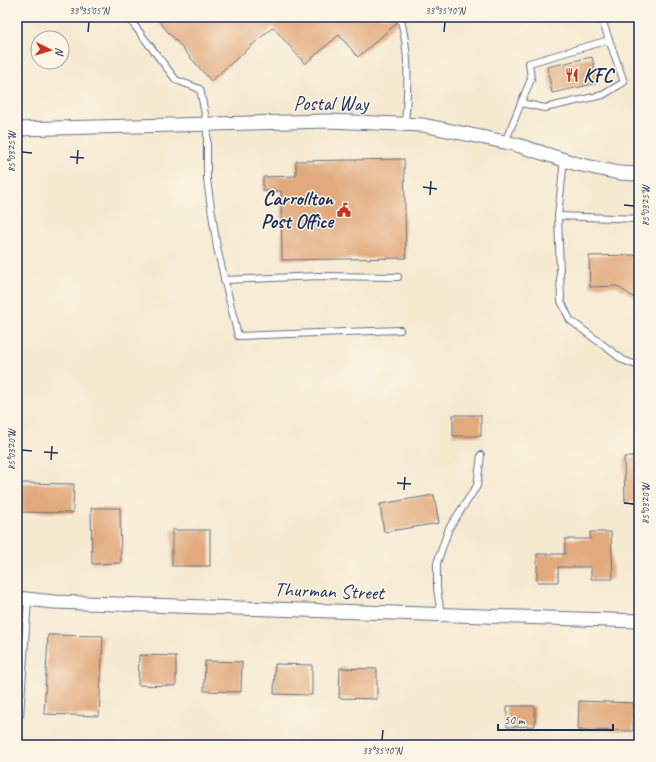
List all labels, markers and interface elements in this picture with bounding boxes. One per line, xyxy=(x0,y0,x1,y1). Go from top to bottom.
text: 33°35'05"N xyxy=(69,4,111,17)
text: 33°35'10"N xyxy=(425,4,467,17)
north arrow xyxy=(30,30,70,70)
text: N xyxy=(53,47,67,57)
place label: KFC xyxy=(583,63,616,88)
restaurant icon: KFC xyxy=(564,67,580,83)
street label: Postal Way xyxy=(294,91,371,116)
text: 85°03'25"W xyxy=(5,130,18,172)
text: 85°03'25"W xyxy=(639,184,652,226)
place label: Carrollton Post Office xyxy=(261,186,335,234)
public building icon: Carrollton Post Office xyxy=(336,202,352,218)
text: 85°03'20"W xyxy=(5,428,18,470)
text: 85°03'20"W xyxy=(639,482,652,524)
street label: Thurman Street xyxy=(274,577,387,605)
scale bar xyxy=(498,706,613,732)
text: 50 m xyxy=(504,712,526,728)
text: 33°35'10"N xyxy=(362,744,404,757)

